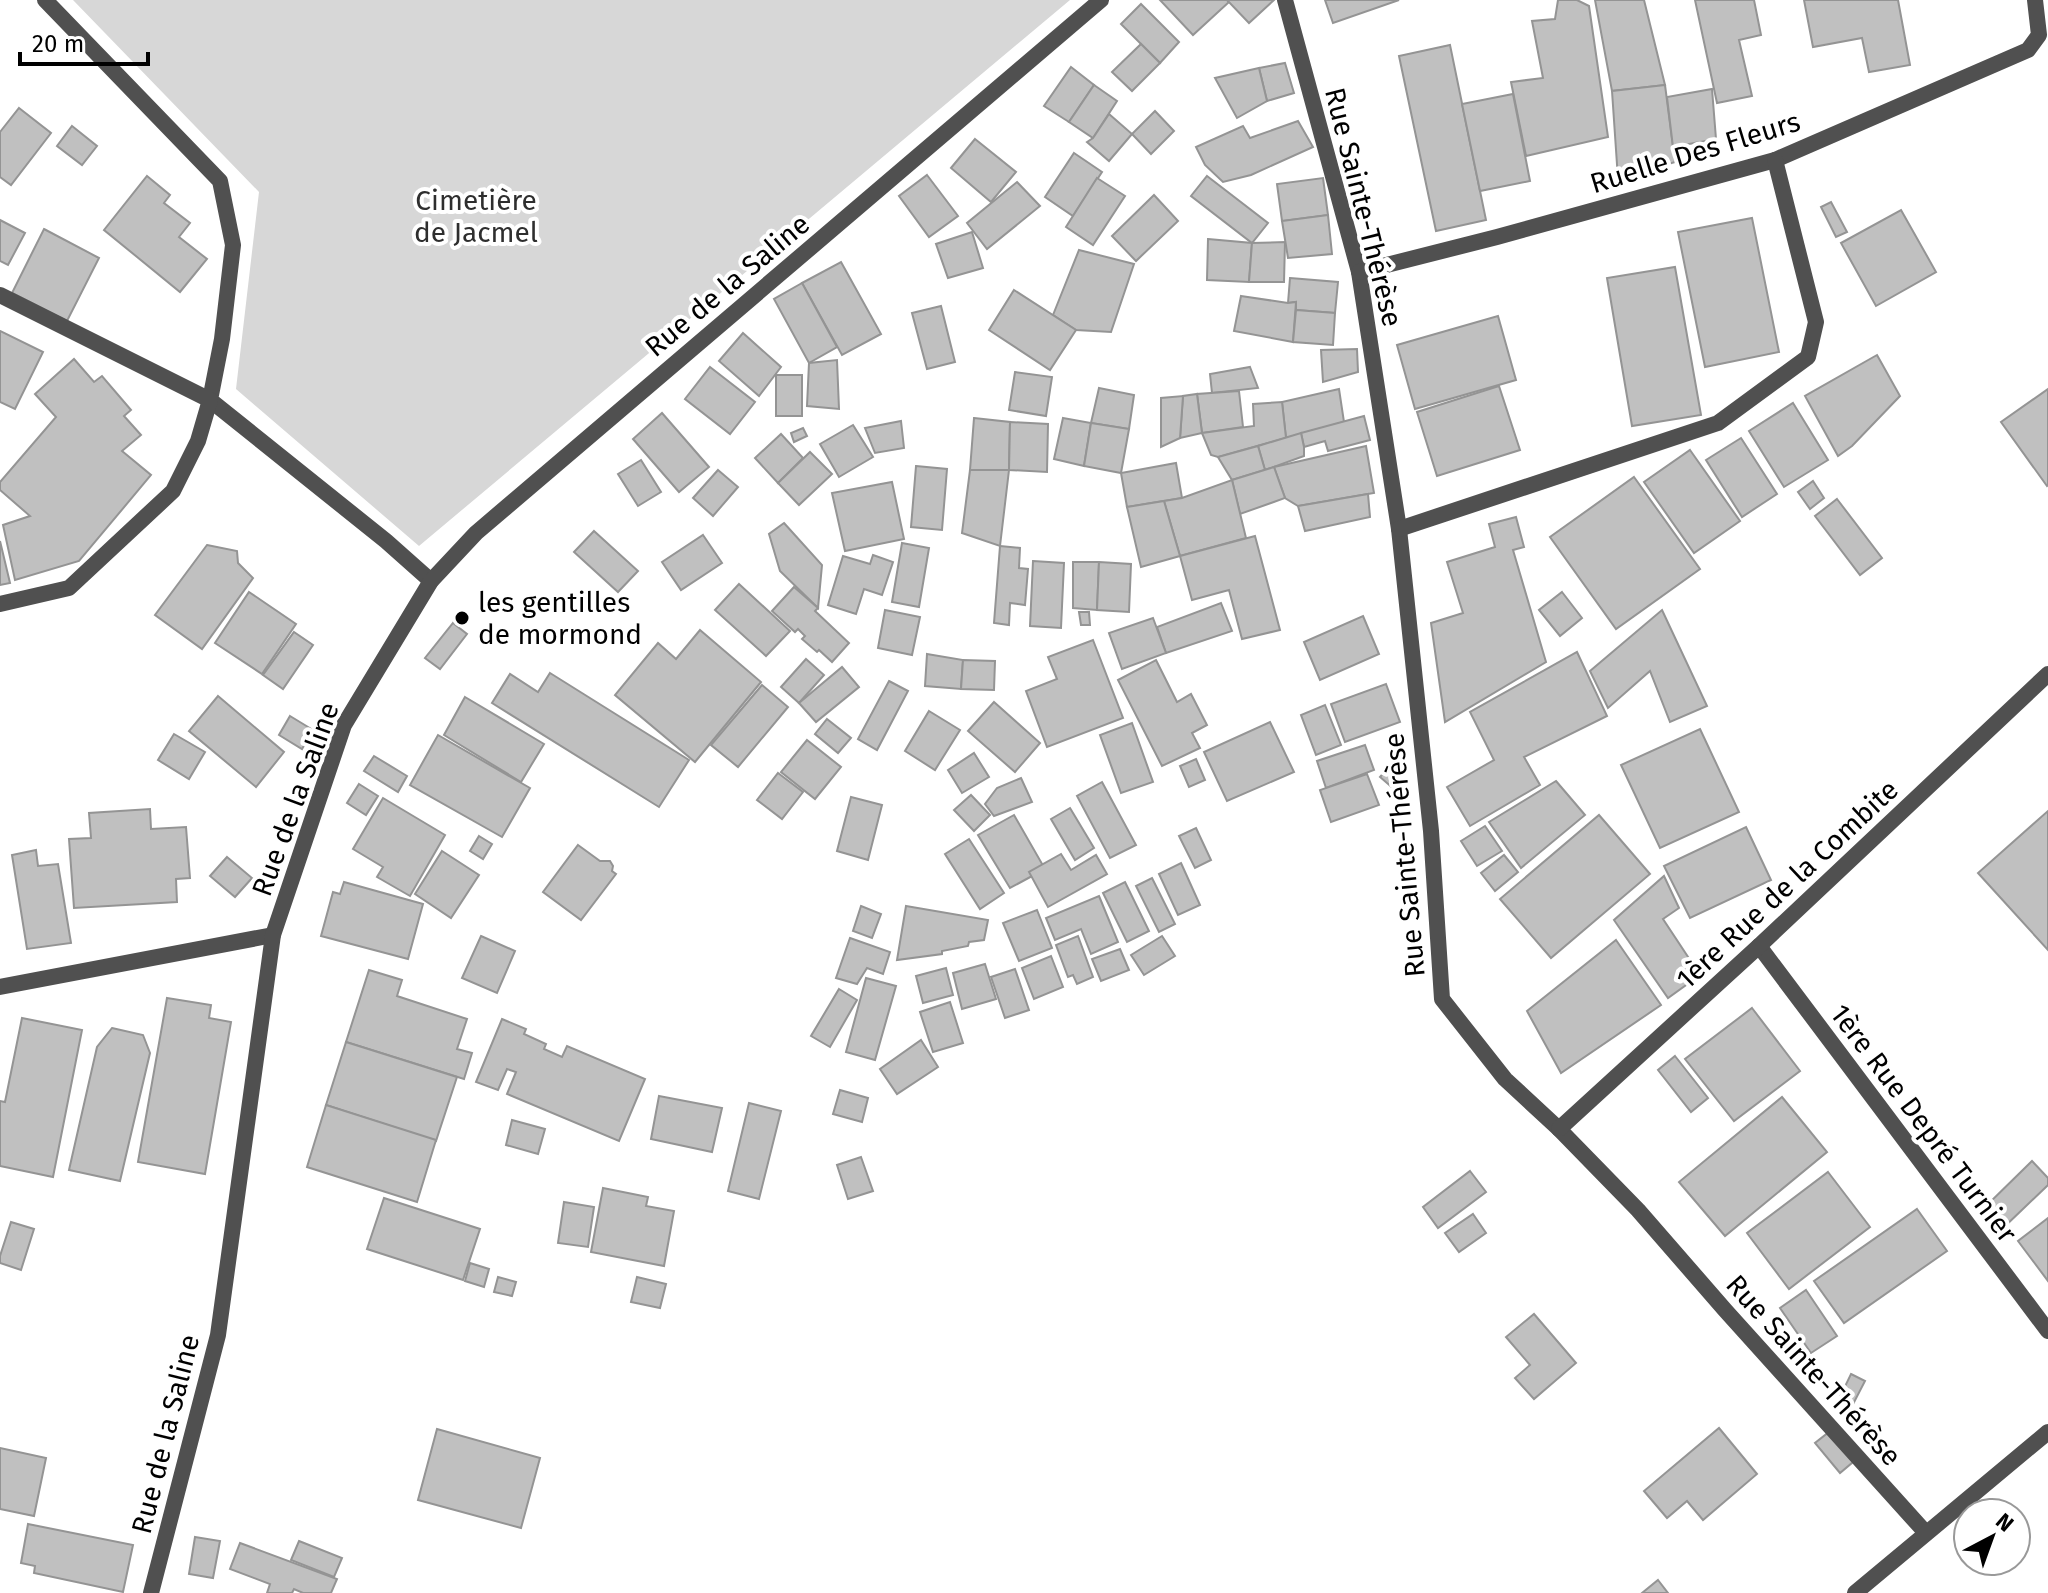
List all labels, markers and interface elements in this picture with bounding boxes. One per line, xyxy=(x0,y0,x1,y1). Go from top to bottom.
scale bar xyxy=(20,16,148,66)
text: 20 m xyxy=(32,30,84,58)
street label: Rue Sainte-Thérèse xyxy=(1318,84,1409,330)
street label: Ruelle Des Fleurs xyxy=(1586,105,1804,200)
park label: Cimetière de Jacmel xyxy=(414,184,538,249)
street label: Rue de la Saline xyxy=(639,207,816,364)
place label: les gentilles de mormond xyxy=(478,586,642,651)
marker: les gentilles de mormond xyxy=(453,609,471,627)
street label: Rue de la Saline xyxy=(245,698,346,901)
street label: Rue Sainte-Thérèse xyxy=(1377,731,1432,979)
street label: 1ère Rue de la Combite xyxy=(1670,773,1905,996)
street label: 1ère Rue Depré Turnier xyxy=(1823,998,2024,1249)
street label: Rue Sainte-Thérèse xyxy=(1719,1268,1908,1473)
street label: Rue de la Saline xyxy=(125,1331,206,1537)
north arrow xyxy=(1952,1497,2032,1577)
text: N xyxy=(1990,1507,2019,1537)

